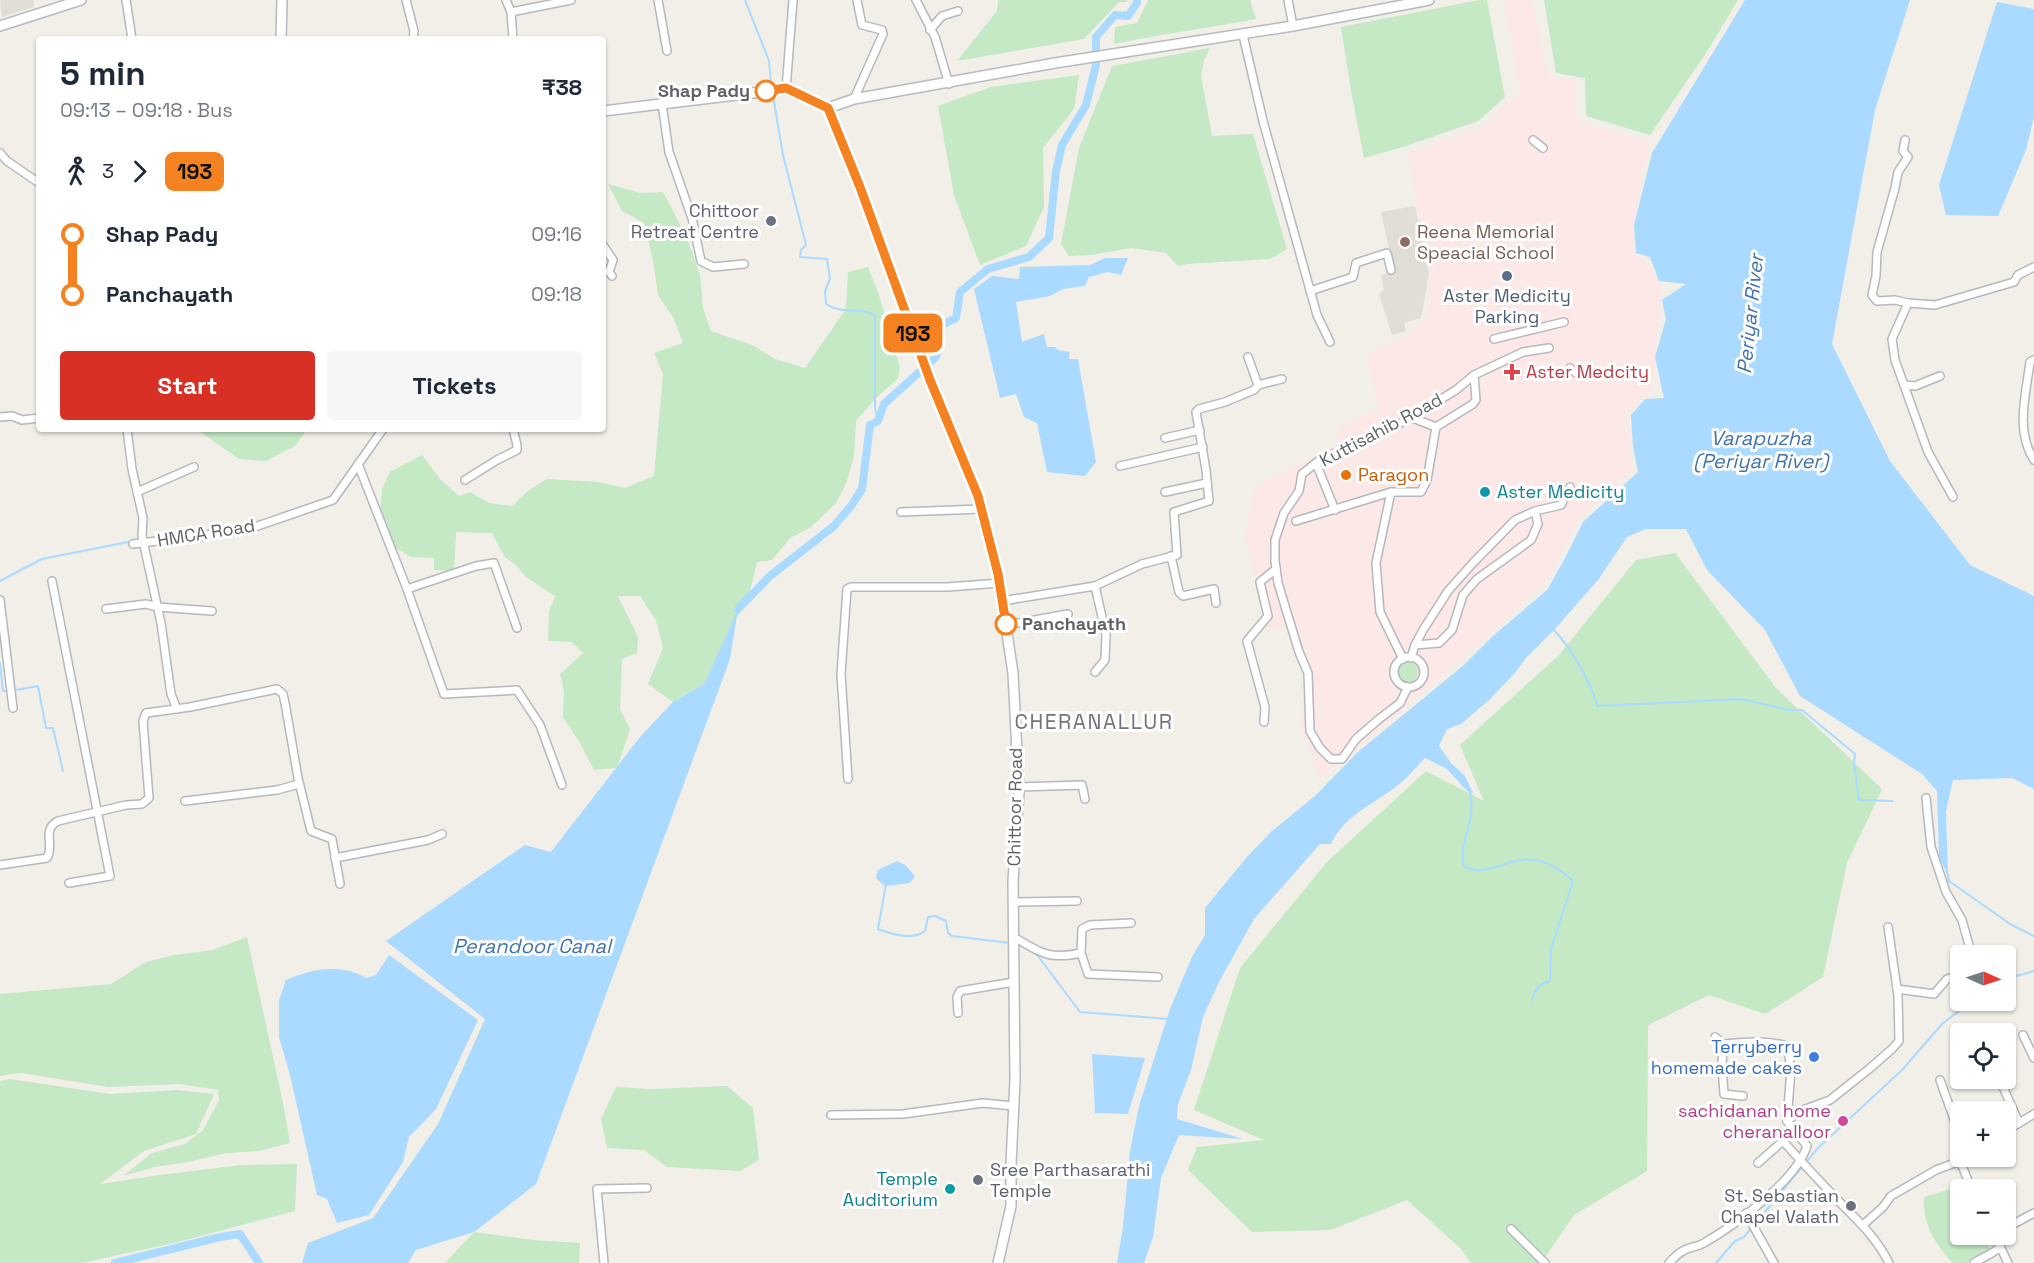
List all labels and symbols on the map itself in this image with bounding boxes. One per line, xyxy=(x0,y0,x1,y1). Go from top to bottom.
place label: Shap Pady xyxy=(658,79,750,102)
marker: Shap Pady xyxy=(755,80,777,102)
place label: Chittoor Retreat Centre xyxy=(631,199,759,243)
marker: Chittoor Retreat Centre xyxy=(764,214,778,228)
place label: Reena Memorial Speacial School xyxy=(1417,220,1554,264)
marker: Reena Memorial Speacial School xyxy=(1398,235,1412,249)
water label: Periyar River xyxy=(1731,251,1769,375)
marker: Aster Medicity Parking xyxy=(1500,269,1514,283)
place label: Aster Medicity Parking xyxy=(1443,284,1571,328)
line badge: 193 xyxy=(878,314,948,352)
place label: Aster Medcity xyxy=(1526,360,1649,383)
marker: Aster Medcity xyxy=(1503,363,1521,381)
street label: Kuttisahib Road xyxy=(1315,387,1446,472)
water label: Varapuzha (Periyar River) xyxy=(1694,425,1830,474)
place label: Paragon xyxy=(1358,463,1429,486)
marker: Paragon xyxy=(1339,468,1353,482)
place label: Aster Medicity xyxy=(1497,480,1624,503)
marker: Aster Medicity xyxy=(1478,485,1492,499)
street label: HMCA Road xyxy=(155,513,256,552)
place label: Panchayath xyxy=(1022,612,1126,635)
marker: Panchayath xyxy=(995,613,1017,635)
district label: CHERANALLUR xyxy=(1014,708,1174,735)
street label: Chittoor Road xyxy=(1002,747,1027,867)
water label: Perandoor Canal xyxy=(453,933,613,959)
north arrow xyxy=(1950,945,2016,1011)
place label: Terryberry homemade cakes xyxy=(1651,1035,1802,1079)
marker: Terryberry homemade cakes xyxy=(1807,1050,1821,1064)
place label: sachidanan home cheranalloor xyxy=(1678,1099,1831,1143)
marker: sachidanan home cheranalloor xyxy=(1836,1114,1850,1128)
place label: Sree Parthasarathi Temple xyxy=(990,1158,1151,1202)
place label: Temple Auditorium xyxy=(843,1167,938,1211)
marker: Sree Parthasarathi Temple xyxy=(971,1173,985,1187)
marker: Temple Auditorium xyxy=(943,1182,957,1196)
place label: St. Sebastian Chapel Valath xyxy=(1721,1184,1839,1228)
marker: St. Sebastian Chapel Valath xyxy=(1844,1199,1858,1213)

